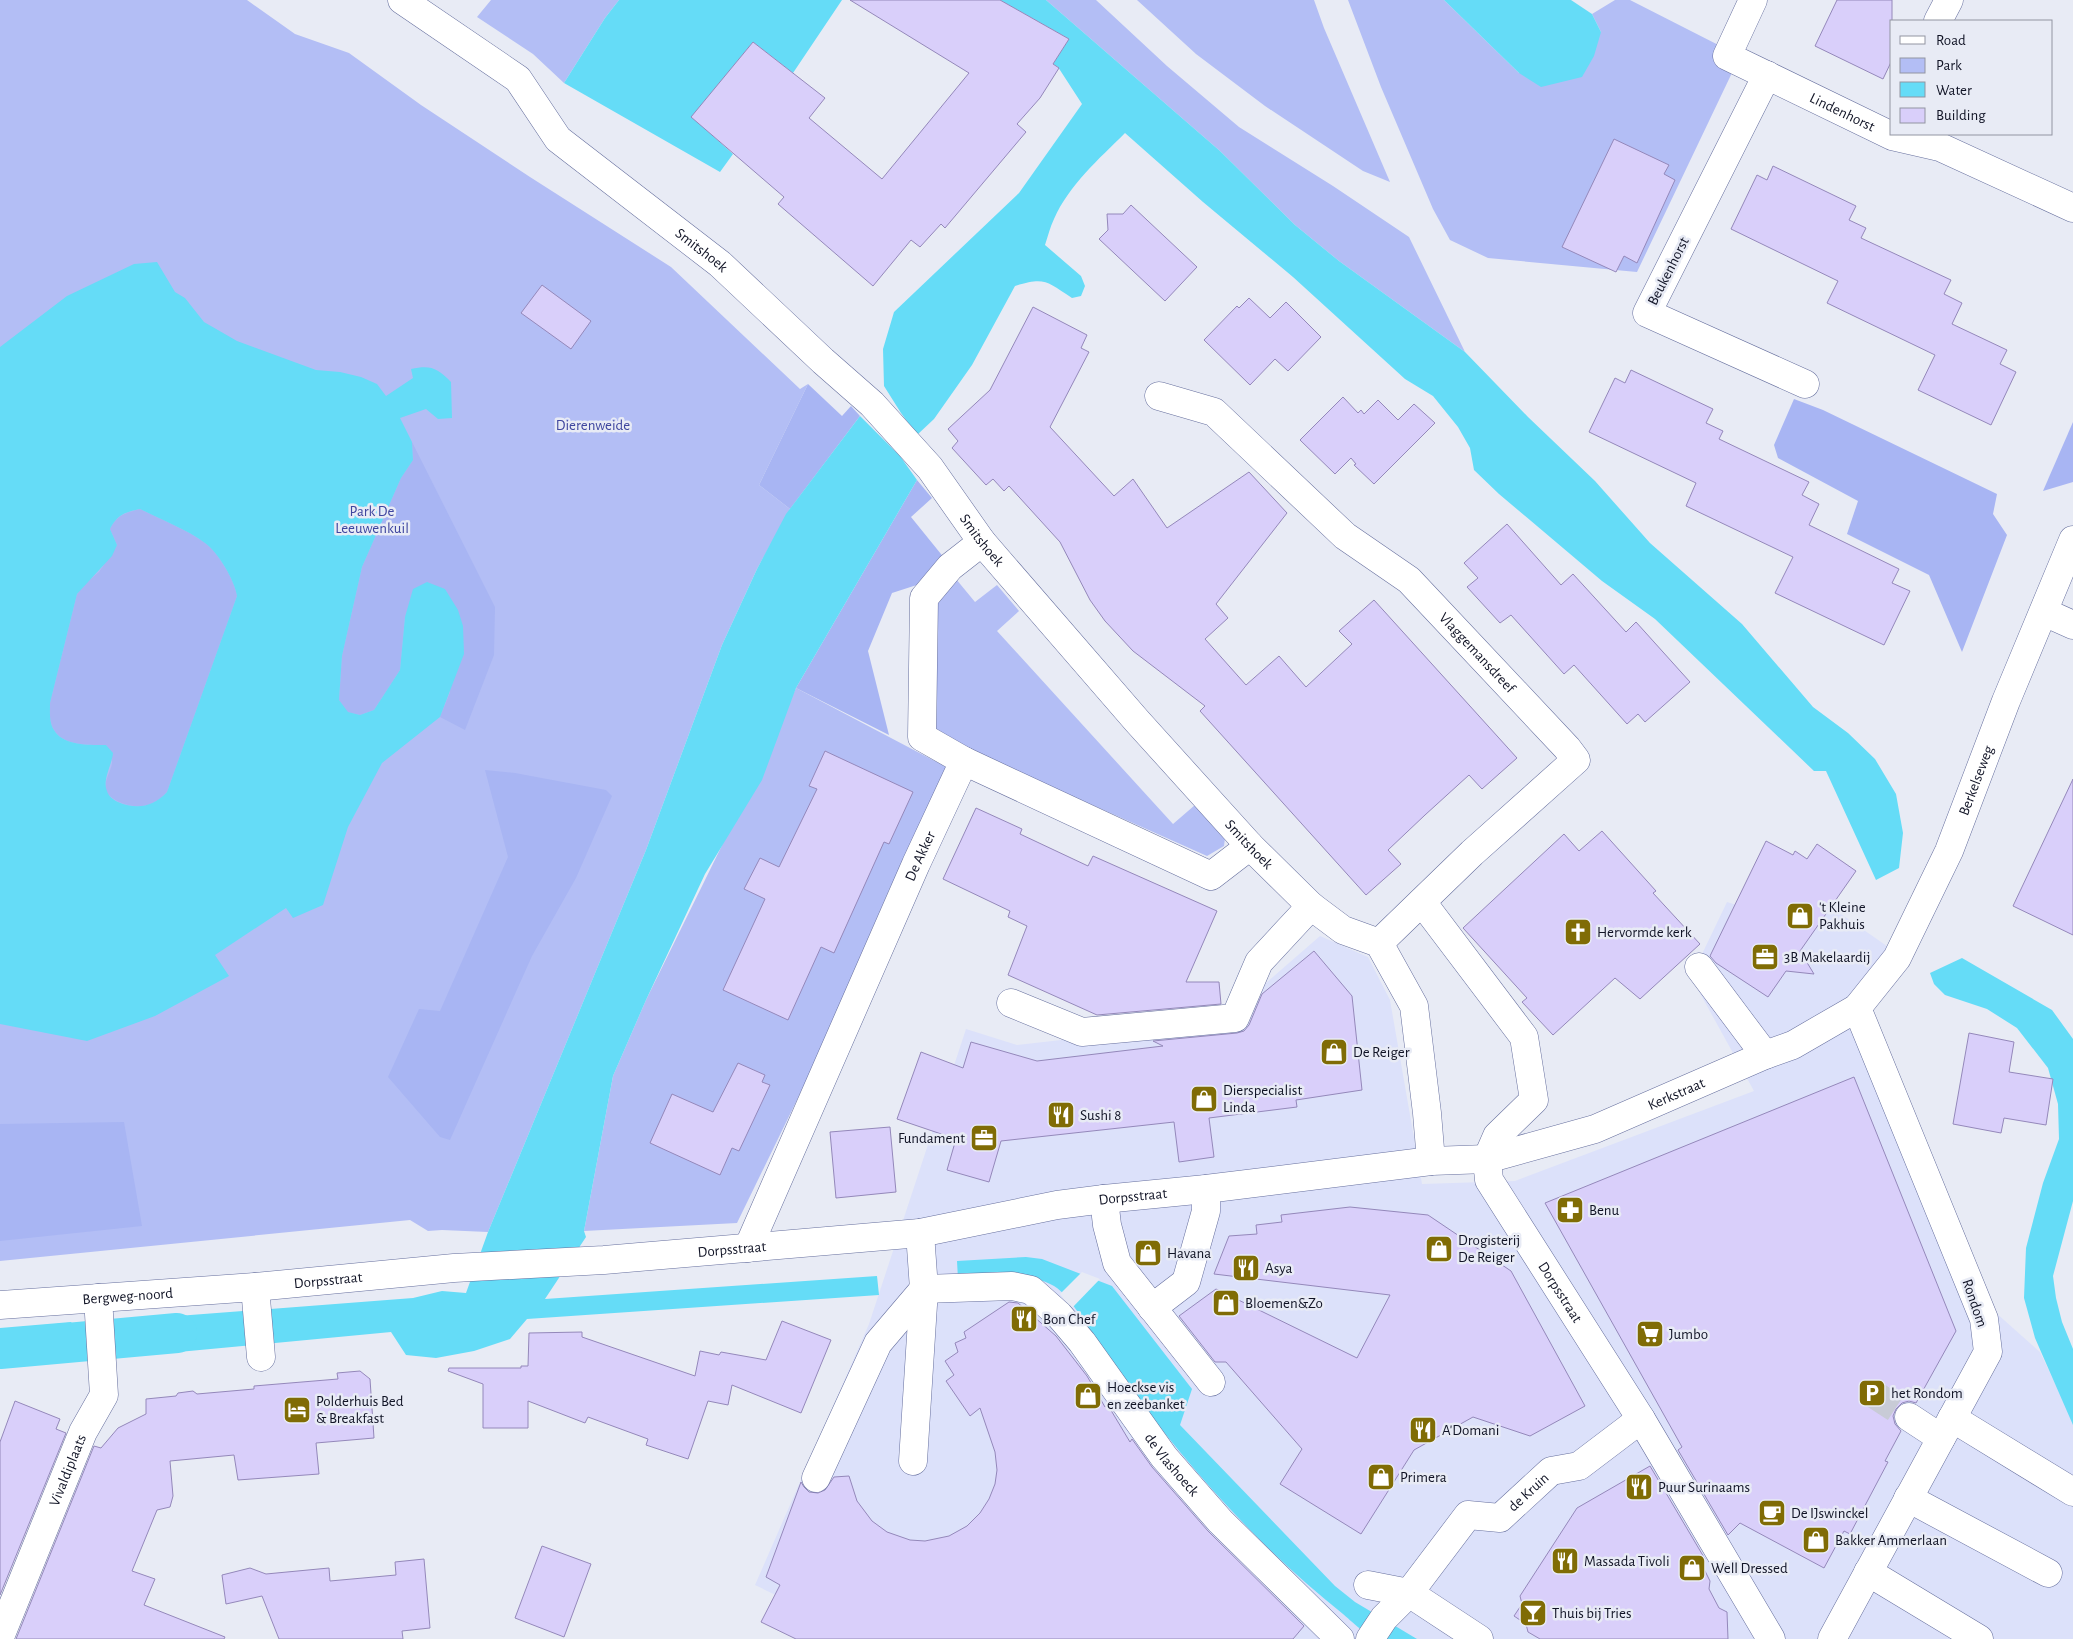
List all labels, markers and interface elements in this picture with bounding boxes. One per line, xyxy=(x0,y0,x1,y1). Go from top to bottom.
legend xyxy=(1890,20,2053,135)
text: Road xyxy=(1936,33,1966,48)
text: Park xyxy=(1936,58,1962,73)
text: Water xyxy=(1936,83,1972,98)
street label: Lindenhorst xyxy=(1807,90,1877,135)
text: Building xyxy=(1936,108,1986,123)
street label: Smitshoek xyxy=(672,225,731,275)
street label: Beukenhorst xyxy=(1645,235,1692,308)
park label: Dierenweide xyxy=(556,418,630,433)
park label: Park De Leeuwenkuil xyxy=(335,504,409,536)
street label: Smitshoek xyxy=(957,511,1007,570)
street label: Vlaggemansdreef xyxy=(1436,610,1519,697)
street label: Berkelseweg xyxy=(1956,743,1997,818)
street label: Smitshoek xyxy=(1222,817,1276,872)
street label: De Akker xyxy=(903,829,938,883)
place label: 't Kleine Pakhuis xyxy=(1819,900,1866,932)
shop icon: 't Kleine Pakhuis xyxy=(1785,901,1815,931)
church icon: Hervormde kerk xyxy=(1563,917,1593,947)
place label: Hervormde kerk xyxy=(1597,925,1692,940)
office icon: 3B Makelaardij xyxy=(1750,942,1780,972)
place label: 3B Makelaardij xyxy=(1784,950,1870,965)
shop icon: De Reiger xyxy=(1319,1037,1349,1067)
place label: De Reiger xyxy=(1353,1045,1410,1060)
street label: Kerkstraat xyxy=(1646,1075,1707,1113)
place label: Dierspecialist Linda xyxy=(1223,1083,1302,1115)
shop icon: Dierspecialist Linda xyxy=(1189,1084,1219,1114)
restaurant icon: Sushi 8 xyxy=(1046,1100,1076,1130)
place label: Sushi 8 xyxy=(1080,1108,1121,1123)
office icon: Fundament xyxy=(969,1123,999,1153)
place label: Fundament xyxy=(898,1131,965,1146)
street label: Dorpsstraat xyxy=(1098,1186,1168,1208)
pharmacy icon: Benu xyxy=(1555,1195,1585,1225)
place label: Benu xyxy=(1589,1203,1620,1218)
place label: Drogisterij De Reiger xyxy=(1458,1233,1520,1265)
shop icon: Drogisterij De Reiger xyxy=(1424,1234,1454,1264)
shop icon: Havana xyxy=(1133,1238,1163,1268)
street label: Dorpsstraat xyxy=(697,1239,767,1260)
place label: Havana xyxy=(1167,1246,1211,1261)
restaurant icon: Asya xyxy=(1231,1253,1261,1283)
street label: Dorpsstraat xyxy=(1535,1259,1585,1326)
place label: Asya xyxy=(1265,1261,1292,1276)
street label: Dorpsstraat xyxy=(293,1270,363,1291)
street label: Rondom xyxy=(1959,1277,1990,1329)
street label: Bergweg-noord xyxy=(82,1286,174,1307)
shop icon: Bloemen&Zo xyxy=(1211,1288,1241,1318)
place label: Bloemen&Zo xyxy=(1245,1296,1323,1311)
restaurant icon: Bon Chef xyxy=(1009,1304,1039,1334)
place label: Bon Chef xyxy=(1043,1312,1097,1327)
supermarket icon: Jumbo xyxy=(1635,1319,1665,1349)
place label: Jumbo xyxy=(1669,1327,1708,1342)
parking icon: het Rondom xyxy=(1857,1378,1887,1408)
place label: Hoeckse vis en zeebanket xyxy=(1107,1380,1185,1412)
shop icon: Hoeckse vis en zeebanket xyxy=(1073,1381,1103,1411)
place label: het Rondom xyxy=(1891,1386,1963,1401)
place label: Polderhuis Bed & Breakfast xyxy=(316,1394,404,1426)
hotel icon: Polderhuis Bed & Breakfast xyxy=(282,1395,312,1425)
restaurant icon: A'Domani xyxy=(1408,1415,1438,1445)
place label: A'Domani xyxy=(1442,1423,1499,1438)
street label: de Vlashoeck xyxy=(1142,1431,1202,1499)
street label: Vivaldiplaats xyxy=(47,1432,89,1508)
shop icon: Primera xyxy=(1366,1462,1396,1492)
place label: Primera xyxy=(1400,1470,1447,1485)
street label: de Kruin xyxy=(1505,1470,1552,1514)
restaurant icon: Puur Surinaams xyxy=(1624,1472,1654,1502)
place label: Puur Surinaams xyxy=(1658,1480,1750,1495)
cafe icon: De IJswinckel xyxy=(1757,1498,1787,1528)
place label: De IJswinckel xyxy=(1791,1506,1868,1521)
shop icon: Bakker Ammerlaan xyxy=(1801,1525,1831,1555)
place label: Bakker Ammerlaan xyxy=(1835,1533,1947,1548)
restaurant icon: Massada Tivoli xyxy=(1550,1546,1580,1576)
shop icon: Well Dressed xyxy=(1677,1553,1707,1583)
place label: Massada Tivoli xyxy=(1584,1554,1670,1569)
place label: Well Dressed xyxy=(1711,1561,1788,1576)
bar icon: Thuis bij Tries xyxy=(1518,1598,1548,1628)
place label: Thuis bij Tries xyxy=(1552,1606,1631,1621)

